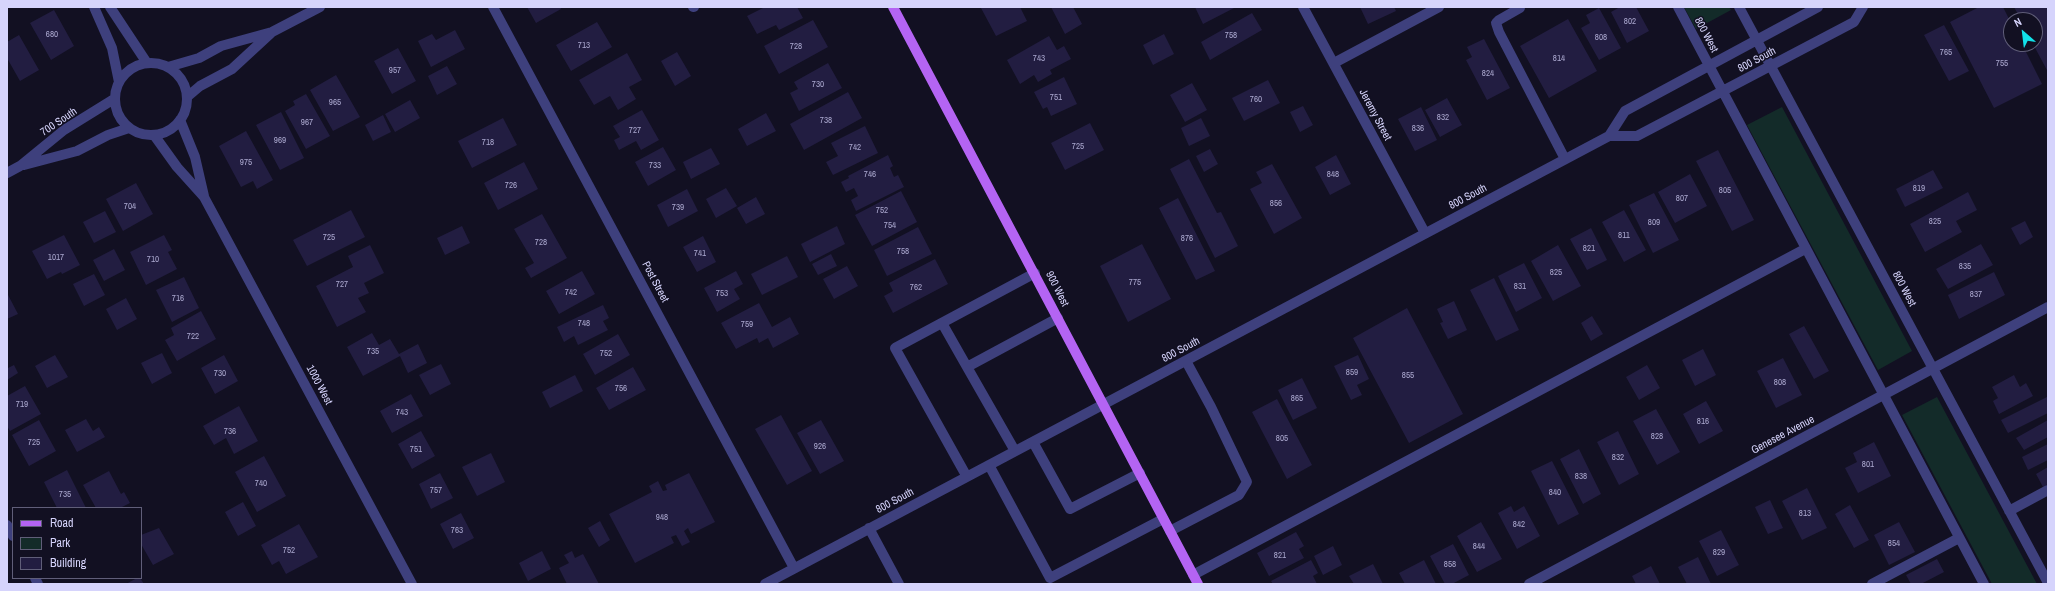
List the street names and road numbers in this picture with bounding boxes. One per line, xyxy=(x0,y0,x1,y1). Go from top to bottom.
street label: 800 West xyxy=(1691,15,1721,55)
street label: 800 South xyxy=(1736,45,1778,75)
street label: Jeremy Street xyxy=(1356,87,1394,143)
street label: 700 South xyxy=(38,105,80,139)
street label: 800 South xyxy=(1447,182,1489,212)
street label: Post Street xyxy=(639,259,671,305)
street label: 900 West xyxy=(1043,269,1071,309)
street label: 800 West xyxy=(1889,269,1919,309)
street label: 800 South xyxy=(1160,335,1202,365)
street label: 1000 West xyxy=(303,363,335,407)
street label: Genesee Avenue xyxy=(1749,413,1817,457)
street label: 800 South xyxy=(874,486,916,516)

